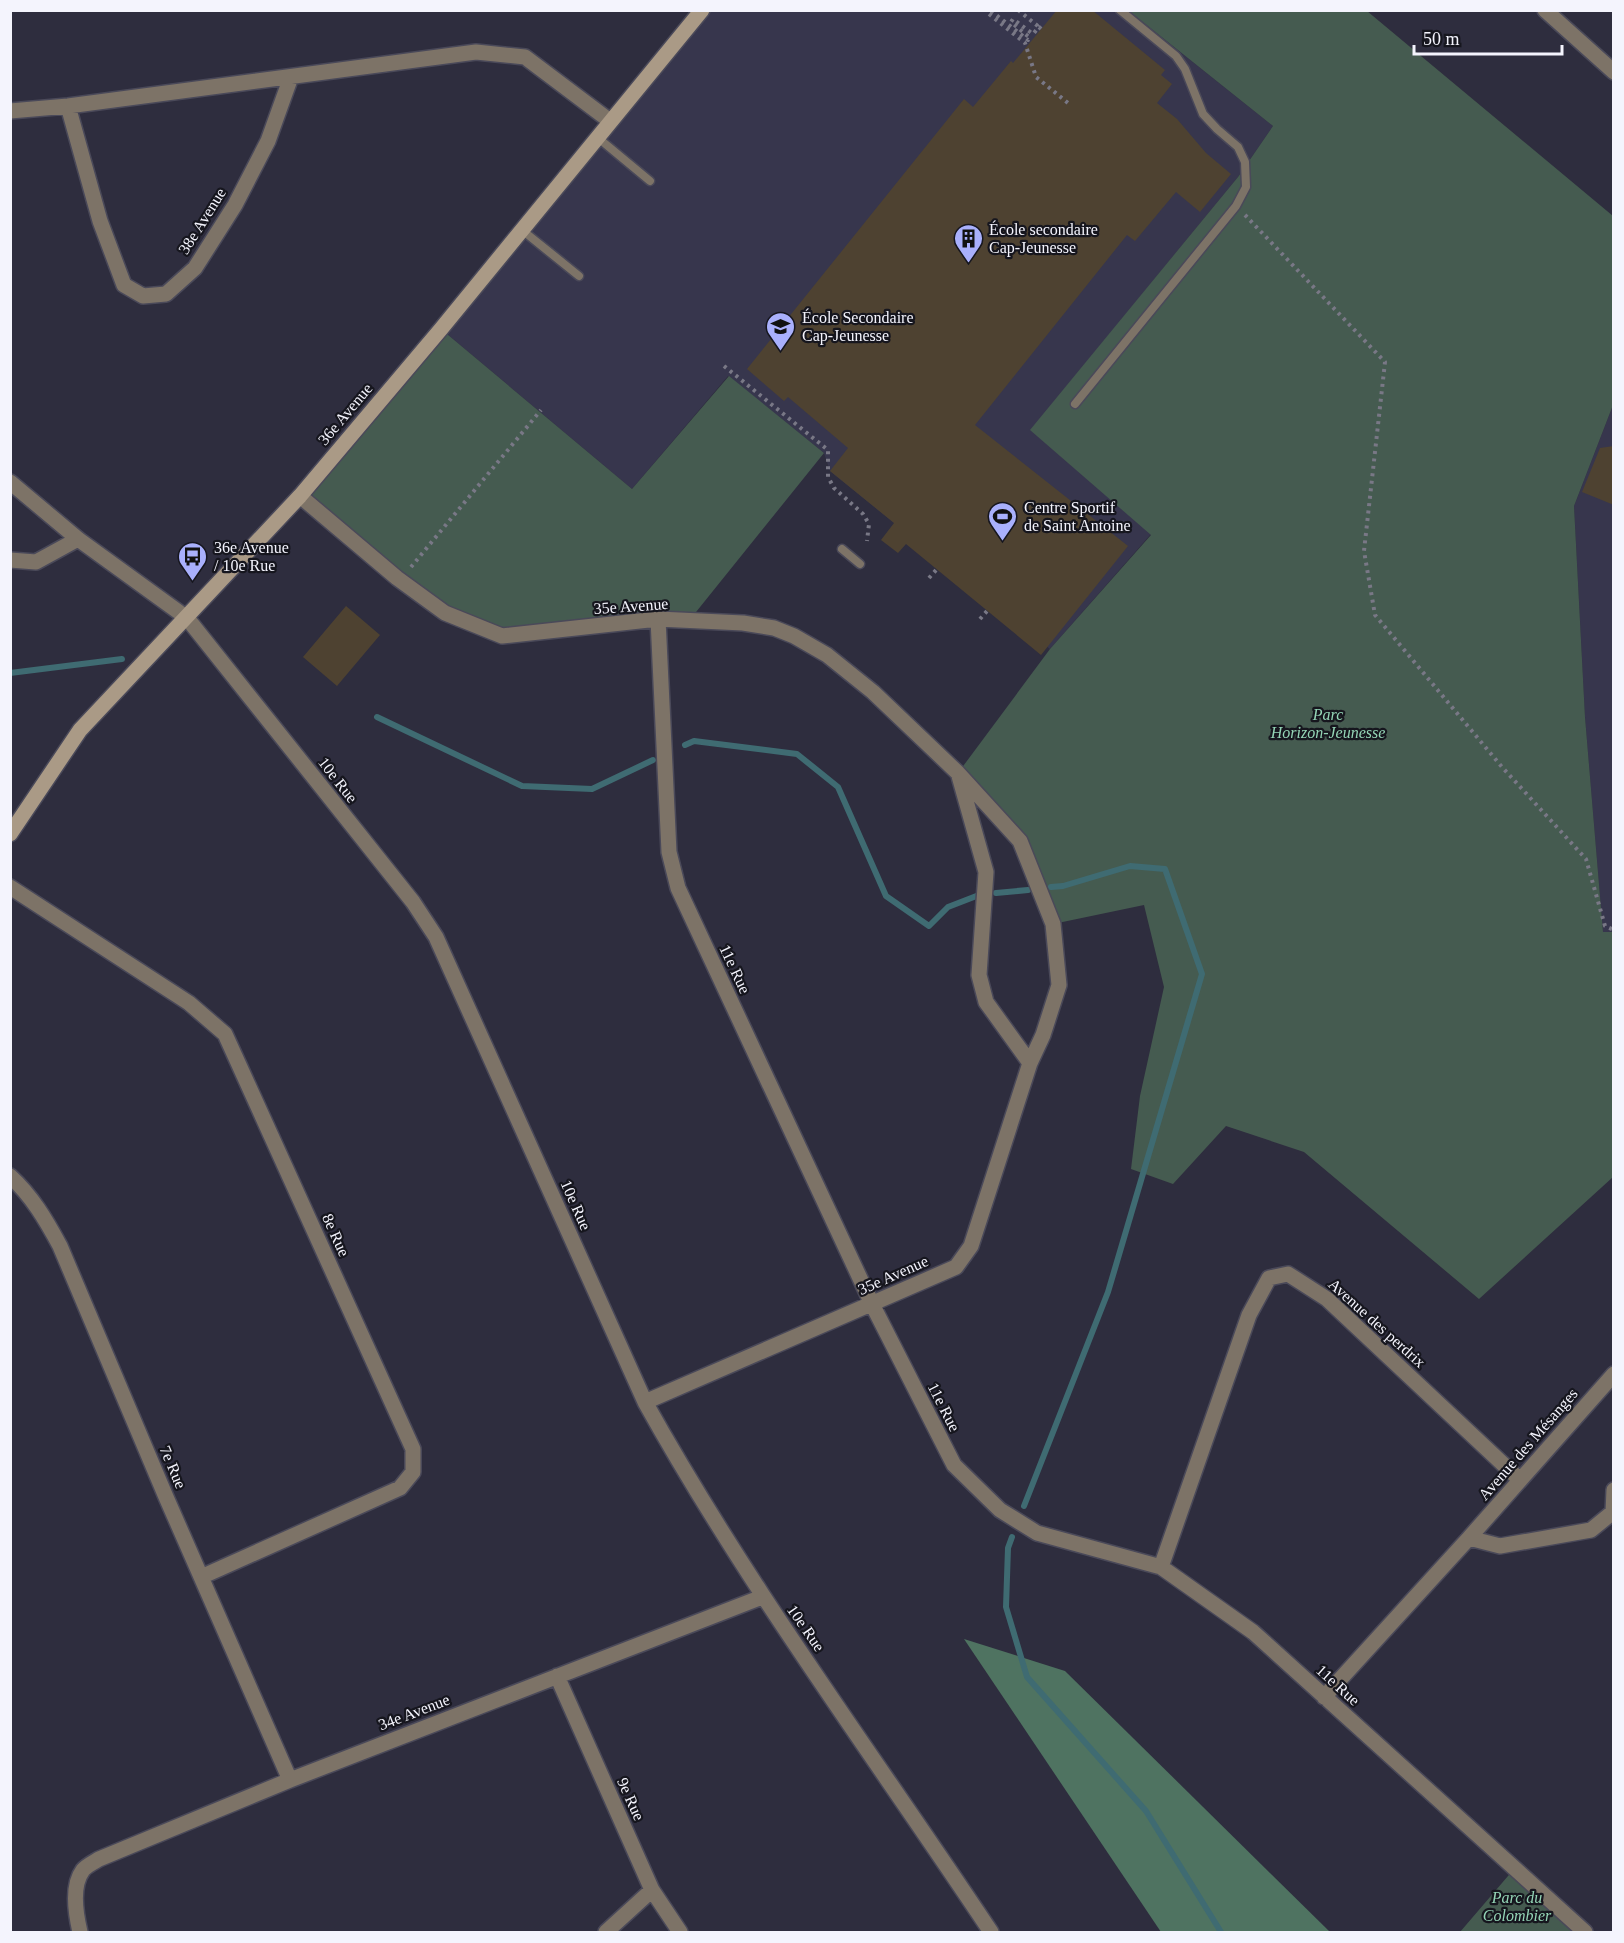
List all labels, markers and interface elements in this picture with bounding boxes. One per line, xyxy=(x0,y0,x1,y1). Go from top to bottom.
scale bar xyxy=(1414,18,1562,56)
text: 50 m xyxy=(1423,29,1460,49)
street label: 38e Avenue xyxy=(175,185,229,257)
place label: École secondaire Cap-Jeunesse xyxy=(989,220,1098,257)
building icon: École secondaire Cap-Jeunesse xyxy=(952,222,984,264)
place label: École Secondaire Cap-Jeunesse xyxy=(802,308,914,345)
school or university icon: École Secondaire Cap-Jeunesse xyxy=(765,310,797,352)
street label: 36e Avenue xyxy=(314,380,376,448)
place label: Centre Sportif de Saint Antoine xyxy=(1024,499,1131,534)
sports icon: Centre Sportif de Saint Antoine xyxy=(987,500,1019,542)
place label: 36e Avenue / 10e Rue xyxy=(214,539,289,574)
bus stop icon: 36e Avenue / 10e Rue xyxy=(177,540,209,582)
street label: 35e Avenue xyxy=(593,595,669,617)
park label: Parc Horizon-Jeunesse xyxy=(1270,706,1385,741)
street label: 10e Rue xyxy=(315,754,361,806)
street label: 11e Rue xyxy=(716,942,754,996)
street label: 10e Rue xyxy=(557,1177,595,1233)
street label: 8e Rue xyxy=(319,1211,353,1259)
street label: 35e Avenue xyxy=(855,1252,931,1298)
street label: Avenue des perdrix xyxy=(1325,1275,1429,1372)
street label: 11e Rue xyxy=(925,1380,963,1434)
street label: Avenue des Mésanges xyxy=(1475,1385,1582,1504)
street label: 7e Rue xyxy=(156,1443,190,1491)
street label: 10e Rue xyxy=(784,1601,828,1655)
street label: 11e Rue xyxy=(1313,1661,1363,1709)
street label: 34e Avenue xyxy=(376,1691,452,1733)
street label: 9e Rue xyxy=(614,1775,648,1823)
park label: Parc du Colombier xyxy=(1483,1889,1552,1924)

